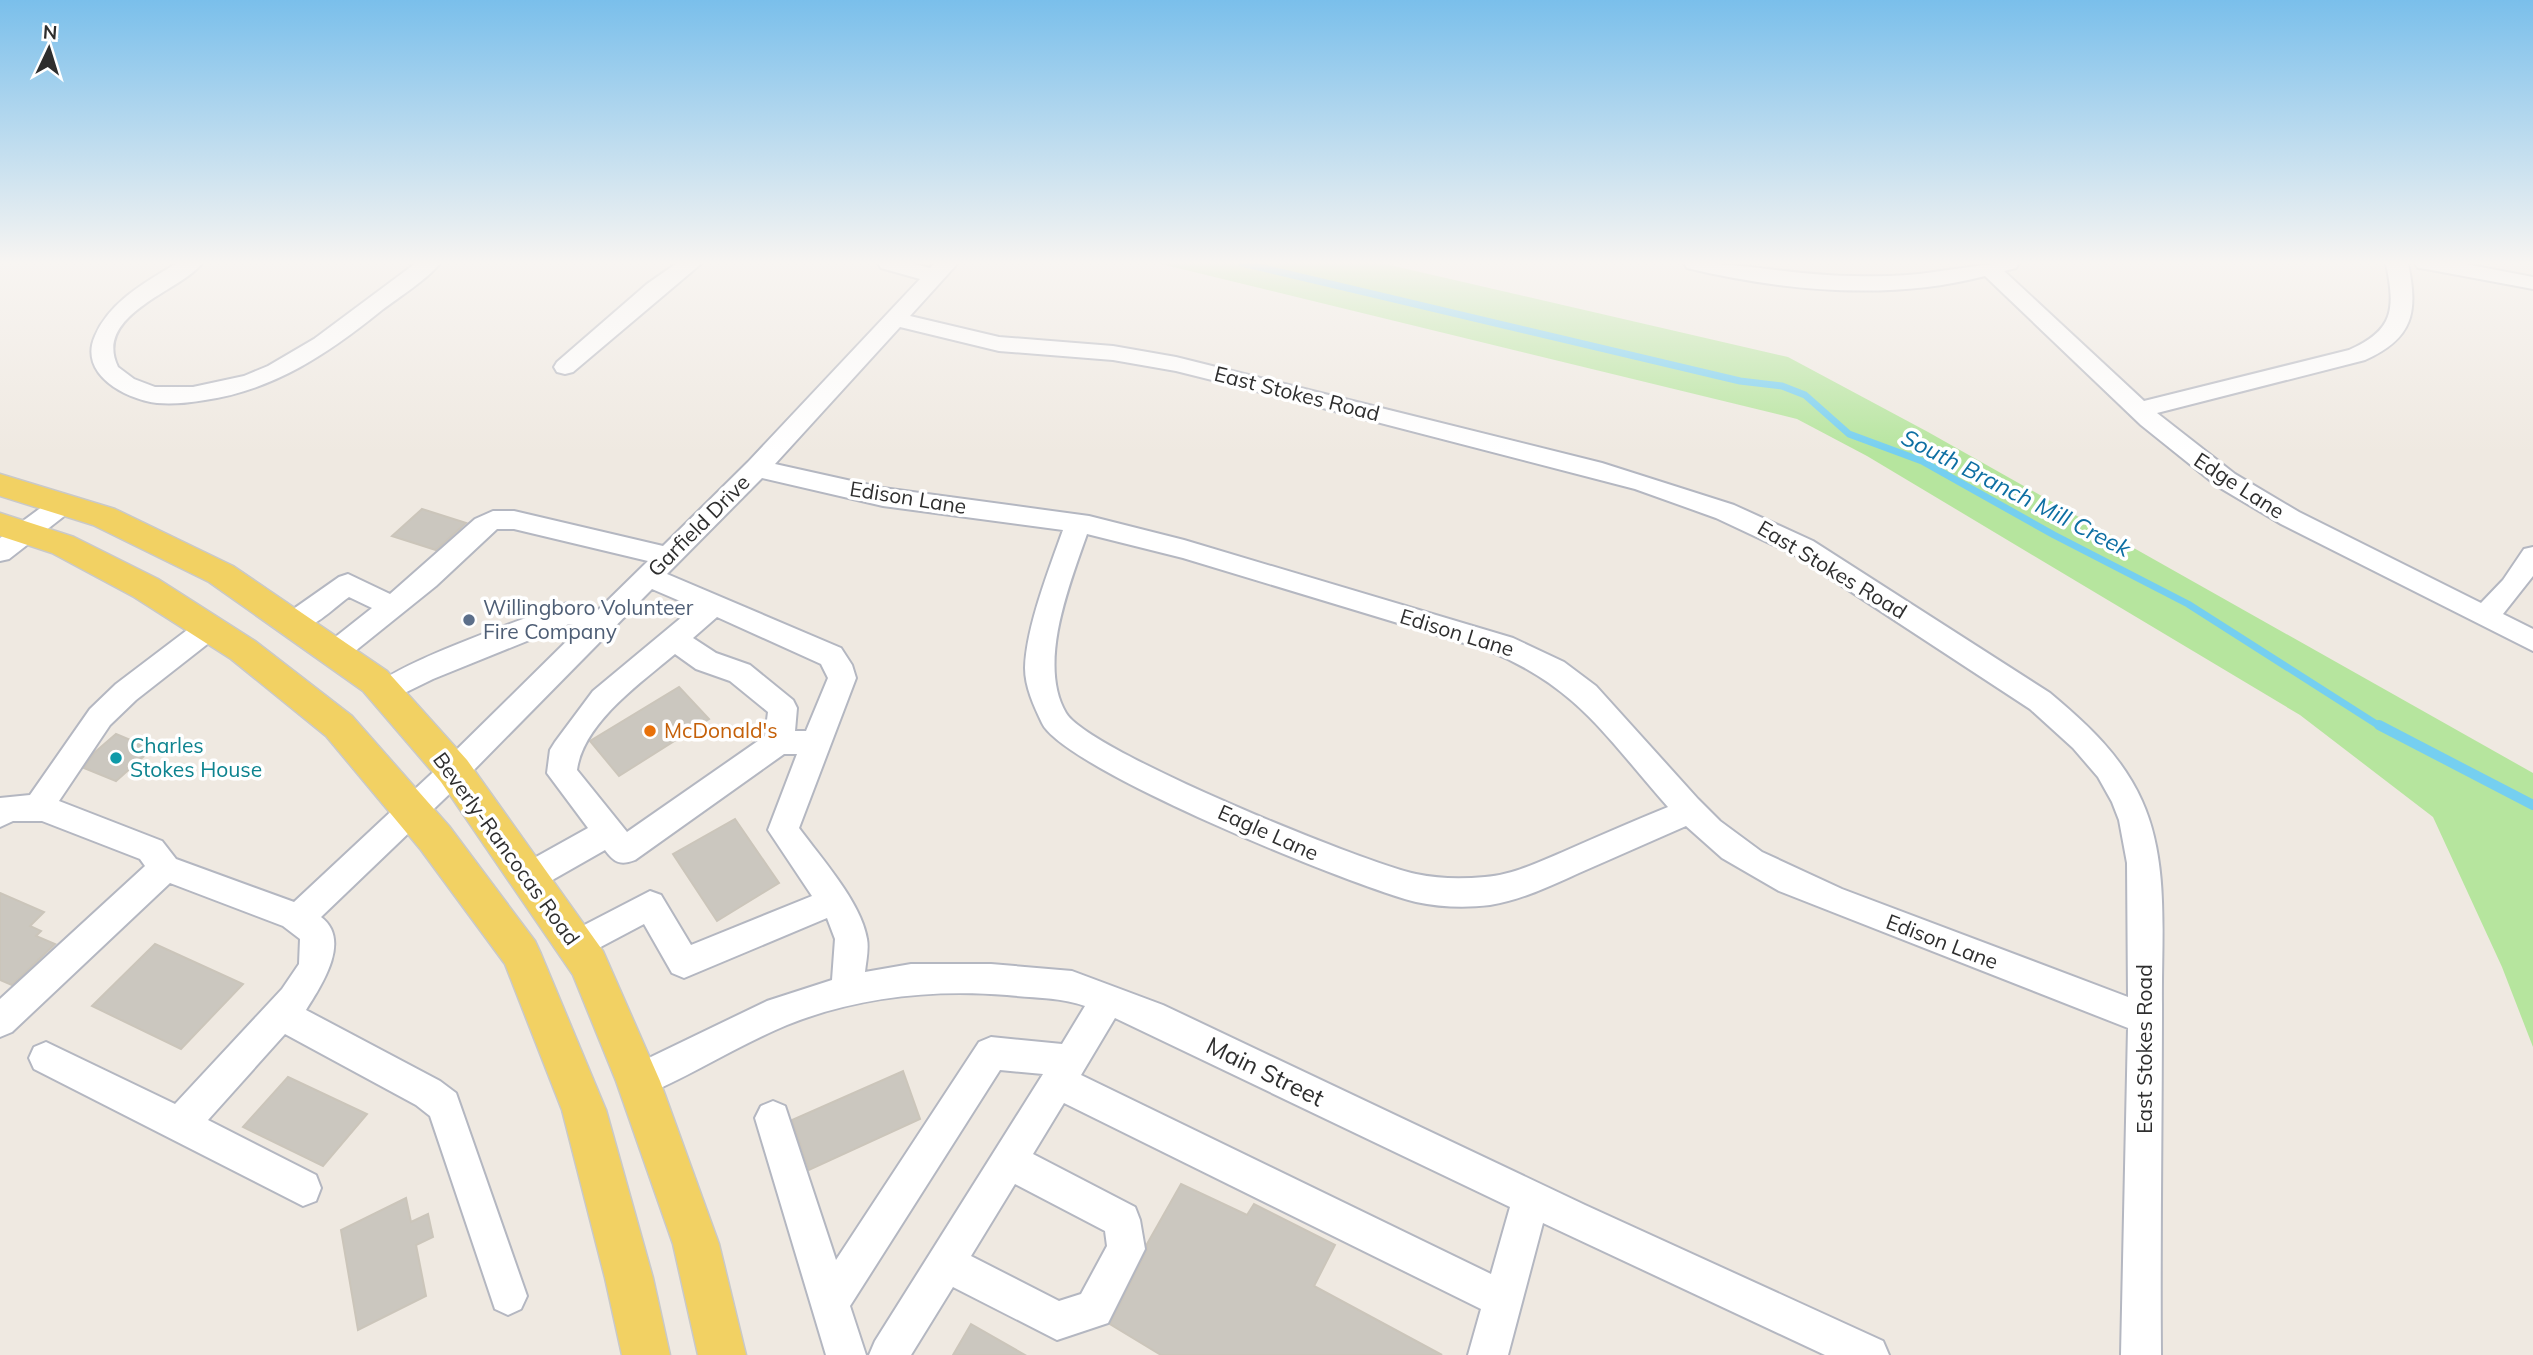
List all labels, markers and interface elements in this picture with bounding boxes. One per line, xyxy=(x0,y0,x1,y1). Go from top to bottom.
north arrow xyxy=(14,14,84,84)
text: N xyxy=(42,20,58,45)
street label: East Stokes Road xyxy=(1212,360,1383,426)
water label: South Branch Mill Creek xyxy=(1897,422,2137,563)
street label: Edge Lane xyxy=(2190,446,2289,524)
street label: Garfield Drive xyxy=(642,469,755,582)
street label: Edison Lane xyxy=(848,475,968,519)
street label: East Stokes Road xyxy=(1753,514,1912,624)
place label: Willingboro Volunteer Fire Company xyxy=(483,594,694,644)
street label: Edison Lane xyxy=(1397,602,1517,662)
marker: Willingboro Volunteer Fire Company xyxy=(461,612,477,628)
place label: McDonald's xyxy=(664,717,778,743)
marker: McDonald's xyxy=(642,723,658,739)
place label: Charles Stokes House xyxy=(130,732,262,782)
street label: Beverly-Rancocas Road xyxy=(428,747,586,950)
marker: Charles Stokes House xyxy=(108,750,124,766)
street label: Eagle Lane xyxy=(1214,798,1323,866)
street label: Edison Lane xyxy=(1883,908,2002,974)
street label: East Stokes Road xyxy=(2131,964,2157,1134)
street label: Main Street xyxy=(1202,1030,1329,1113)

